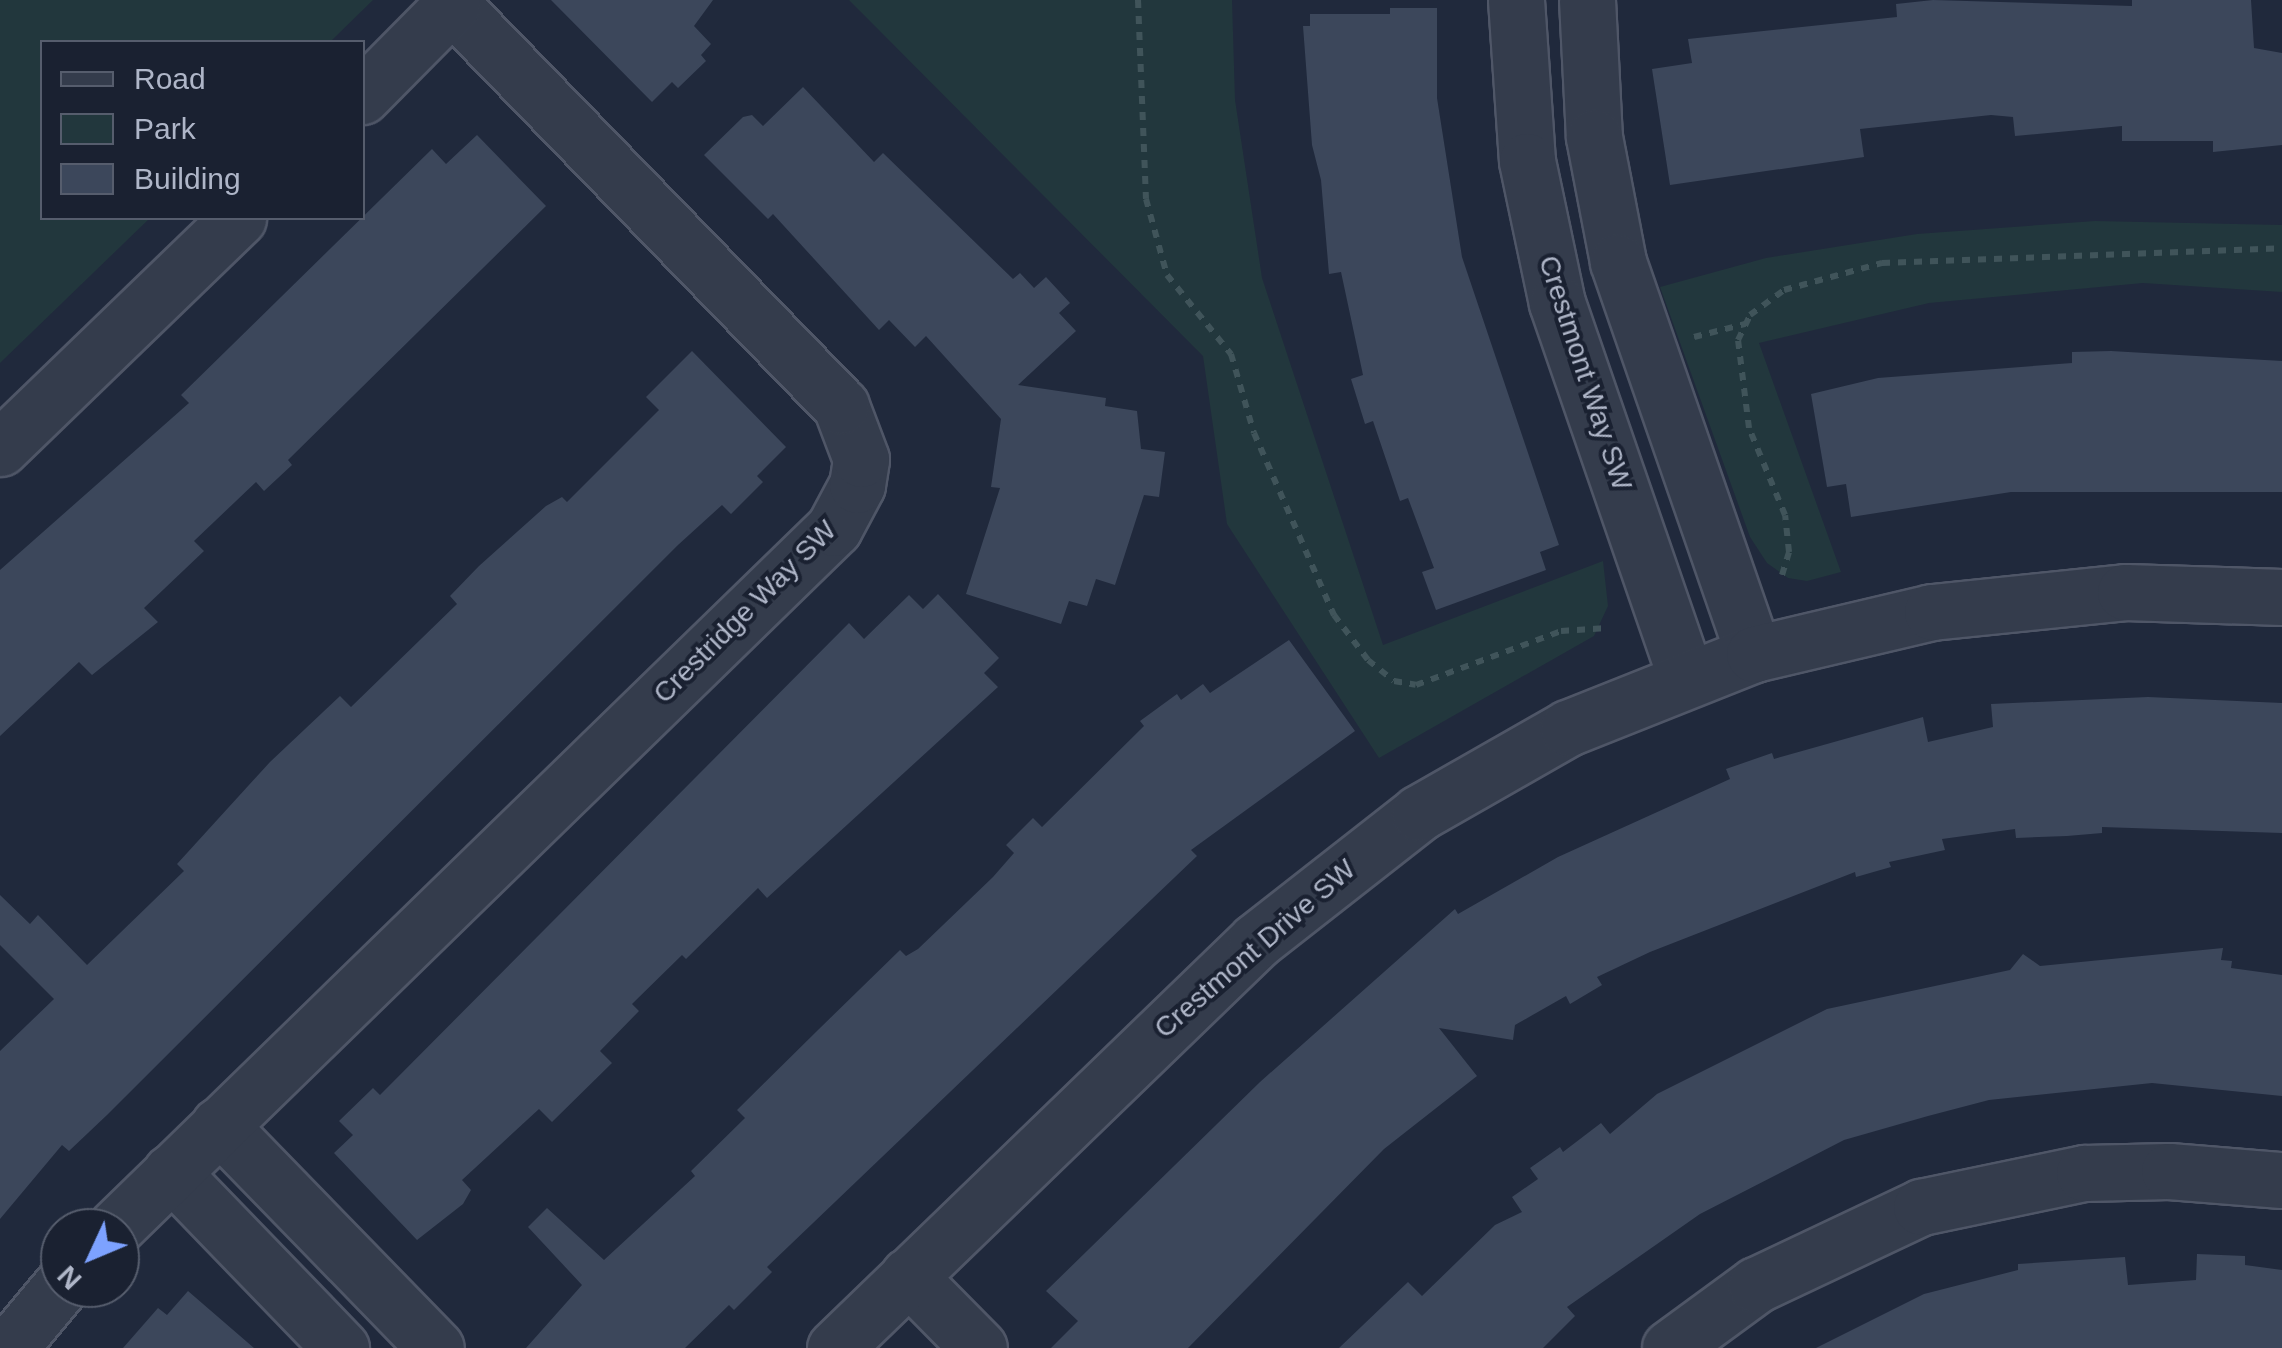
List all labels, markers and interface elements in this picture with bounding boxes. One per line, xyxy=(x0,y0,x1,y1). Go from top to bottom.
legend xyxy=(40,40,365,220)
text: Road xyxy=(134,62,206,95)
text: Park xyxy=(134,112,196,145)
text: Building xyxy=(134,162,241,195)
street label: Crestmont Way SW xyxy=(1531,251,1639,495)
street label: Crestridge Way SW xyxy=(647,514,843,710)
street label: Crestmont Drive SW xyxy=(1148,853,1362,1045)
north arrow xyxy=(40,1208,140,1308)
text: N xyxy=(51,1260,88,1296)

